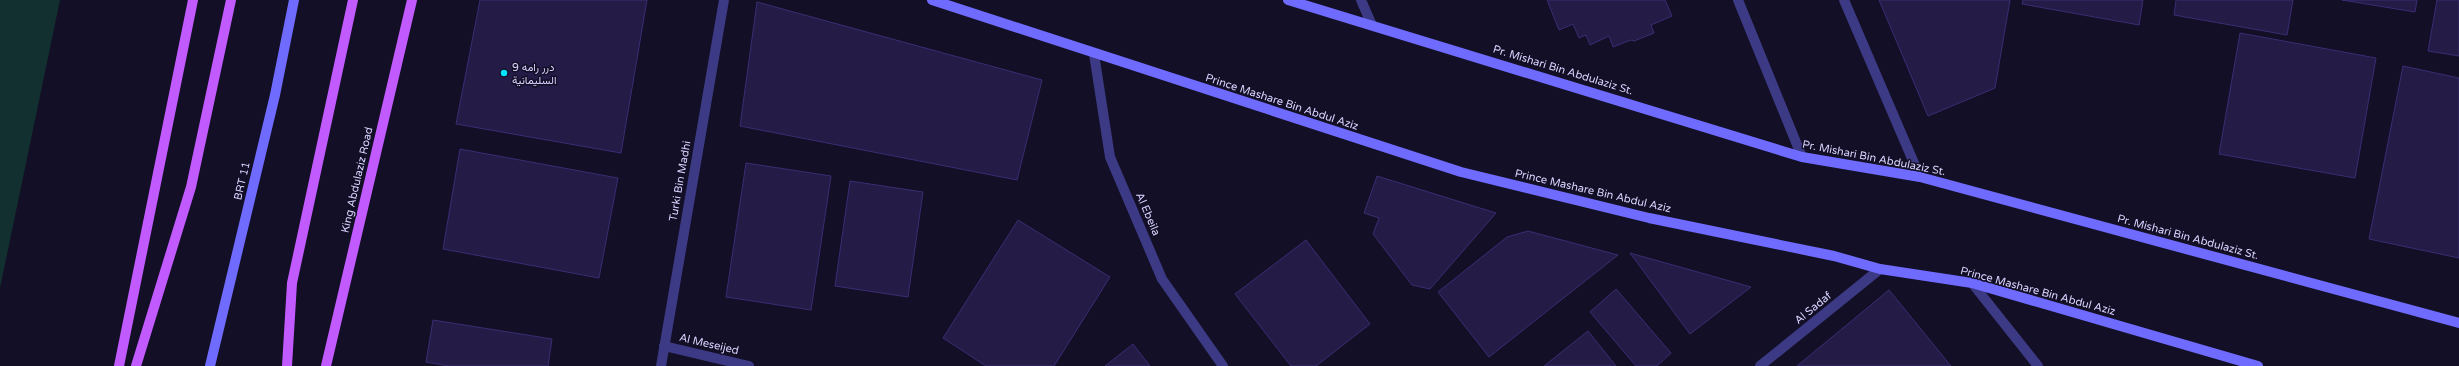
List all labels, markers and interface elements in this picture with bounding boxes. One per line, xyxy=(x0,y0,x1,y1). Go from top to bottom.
street label: Pr. Mishari Bin Abdulaziz St. xyxy=(1491,42,1635,98)
place label: درر رامه 9 السليمانية xyxy=(512,61,557,87)
marker: درر رامه 9 السليمانية xyxy=(499,68,509,78)
street label: Prince Mashare Bin Abdul Aziz xyxy=(1204,71,1361,133)
street label: King Abdulaziz Road xyxy=(338,126,376,234)
street label: Pr. Mishari Bin Abdulaziz St. xyxy=(1801,138,1947,178)
street label: Turki Bin Madhi xyxy=(667,140,693,222)
street label: BRT 11 xyxy=(231,161,253,201)
street label: Prince Mashare Bin Abdul Aziz xyxy=(1514,167,1673,215)
street label: Al Ebeila xyxy=(1133,190,1163,238)
street label: Pr. Mishari Bin Abdulaziz St. xyxy=(2116,212,2260,262)
street label: Prince Mashare Bin Abdul Aziz xyxy=(1959,264,2117,318)
street label: Al Sadaf xyxy=(1792,289,1835,327)
street label: Al Meseijed xyxy=(678,331,740,357)

